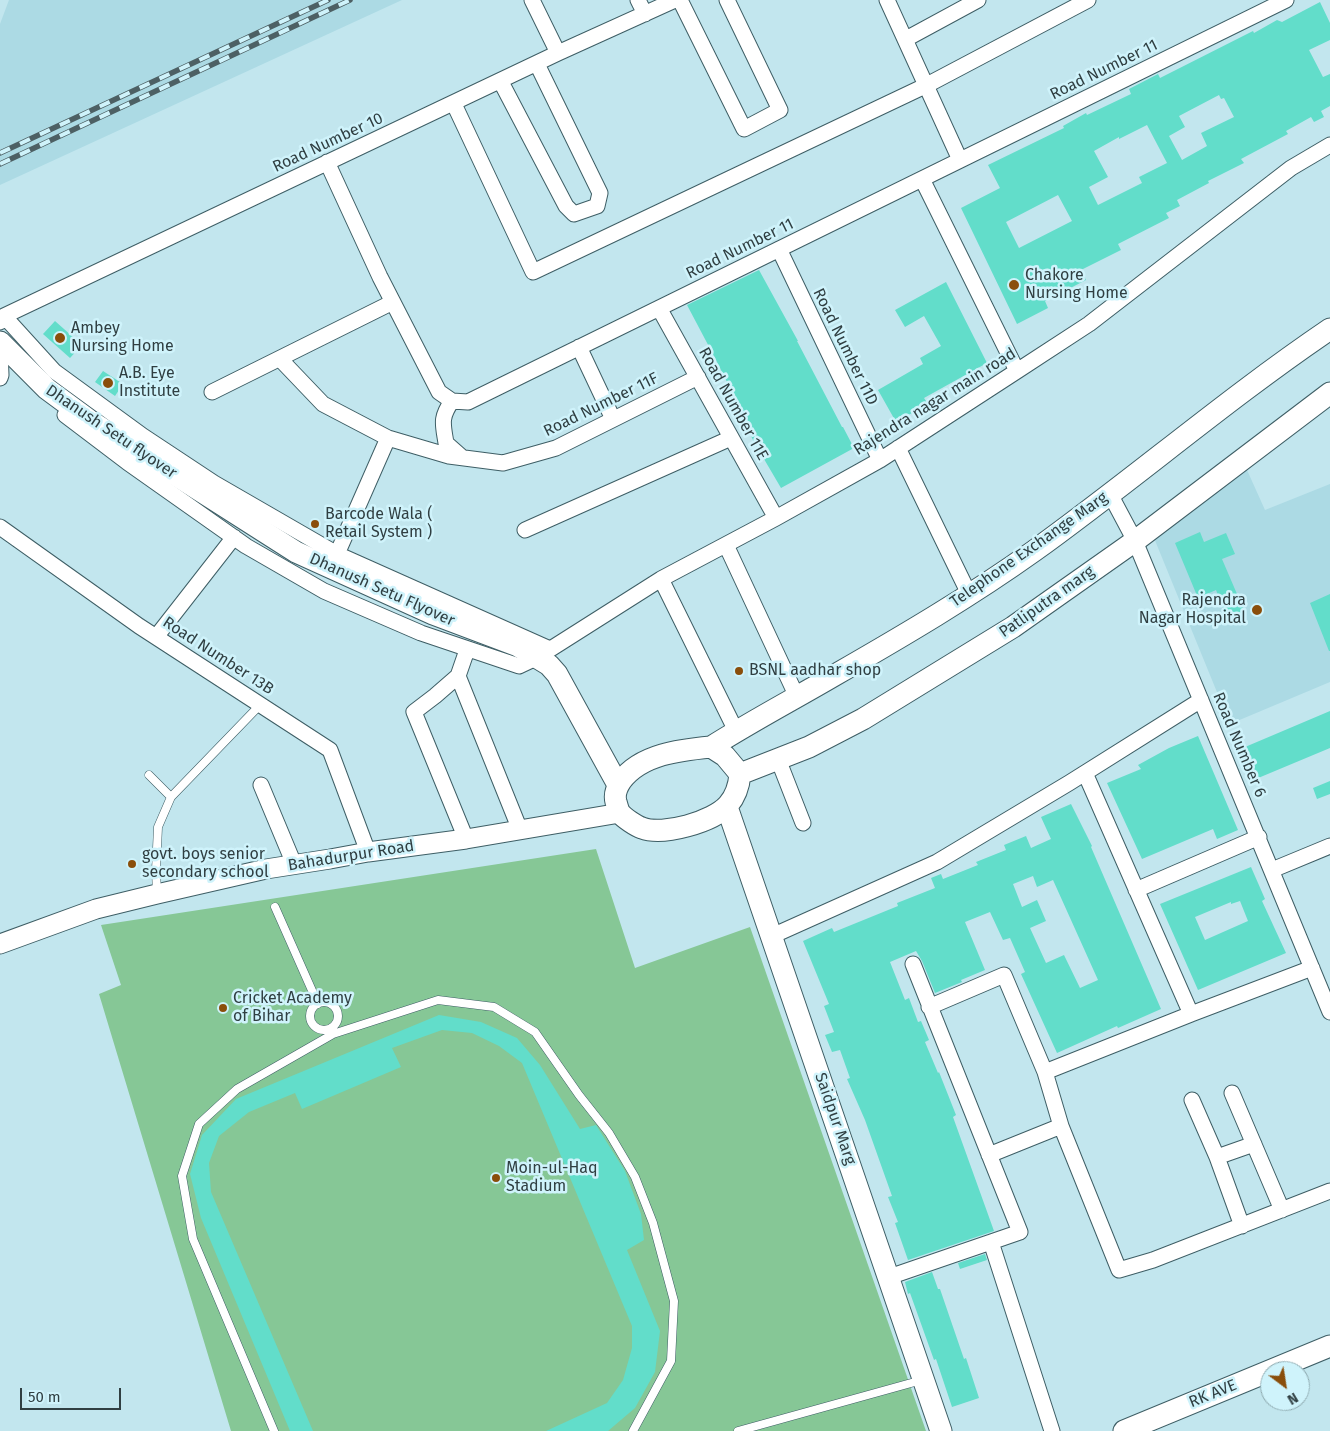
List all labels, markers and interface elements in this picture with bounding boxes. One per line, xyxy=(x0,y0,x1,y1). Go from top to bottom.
street label: Road Number 11 xyxy=(1047,36,1161,104)
street label: Road Number 10 xyxy=(270,109,386,177)
street label: Road Number 11 xyxy=(683,215,797,283)
place label: Chakore Nursing Home xyxy=(1025,266,1128,304)
marker: Chakore Nursing Home xyxy=(1007,278,1021,292)
street label: Road Number 11D xyxy=(808,285,882,409)
place label: Ambey Nursing Home xyxy=(71,319,174,357)
marker: Ambey Nursing Home xyxy=(53,331,67,345)
street label: Road Number 11E xyxy=(694,344,772,464)
street label: Rajendra nagar main road xyxy=(850,344,1020,460)
place label: A.B. Eye Institute xyxy=(119,364,180,402)
street label: Road Number 11F xyxy=(541,369,661,441)
marker: A.B. Eye Institute xyxy=(101,376,115,390)
street label: Dhanush Setu flyover xyxy=(42,381,180,483)
street label: Telephone Exchange Marg xyxy=(947,488,1111,612)
place label: Barcode Wala ( Retail System ) xyxy=(325,505,432,543)
marker: Barcode Wala ( Retail System ) xyxy=(309,518,321,530)
street label: Dhanush Setu Flyover xyxy=(306,549,458,631)
street label: Patliputra marg xyxy=(996,562,1098,642)
place label: Rajendra Nagar Hospital xyxy=(1139,591,1246,629)
marker: Rajendra Nagar Hospital xyxy=(1250,603,1264,617)
street label: Road Number 13B xyxy=(159,613,277,699)
place label: BSNL aadhar shop xyxy=(749,661,881,681)
marker: BSNL aadhar shop xyxy=(733,665,745,677)
street label: Road Number 6 xyxy=(1208,690,1270,800)
street label: Bahadurpur Road xyxy=(286,837,416,875)
place label: govt. boys senior secondary school xyxy=(142,845,269,883)
marker: govt. boys senior secondary school xyxy=(126,858,138,870)
place label: Cricket Academy of Bihar xyxy=(233,989,352,1027)
marker: Cricket Academy of Bihar xyxy=(217,1002,229,1014)
street label: Saidpur Marg xyxy=(810,1070,860,1168)
place label: Moin-ul-Haq Stadium xyxy=(506,1159,598,1197)
marker: Moin-ul-Haq Stadium xyxy=(490,1172,502,1184)
north arrow xyxy=(1260,1361,1310,1411)
street label: RK AVE xyxy=(1186,1376,1240,1412)
scale bar xyxy=(22,1378,124,1410)
text: 50 m xyxy=(28,1388,61,1406)
text: N xyxy=(1284,1389,1301,1408)

